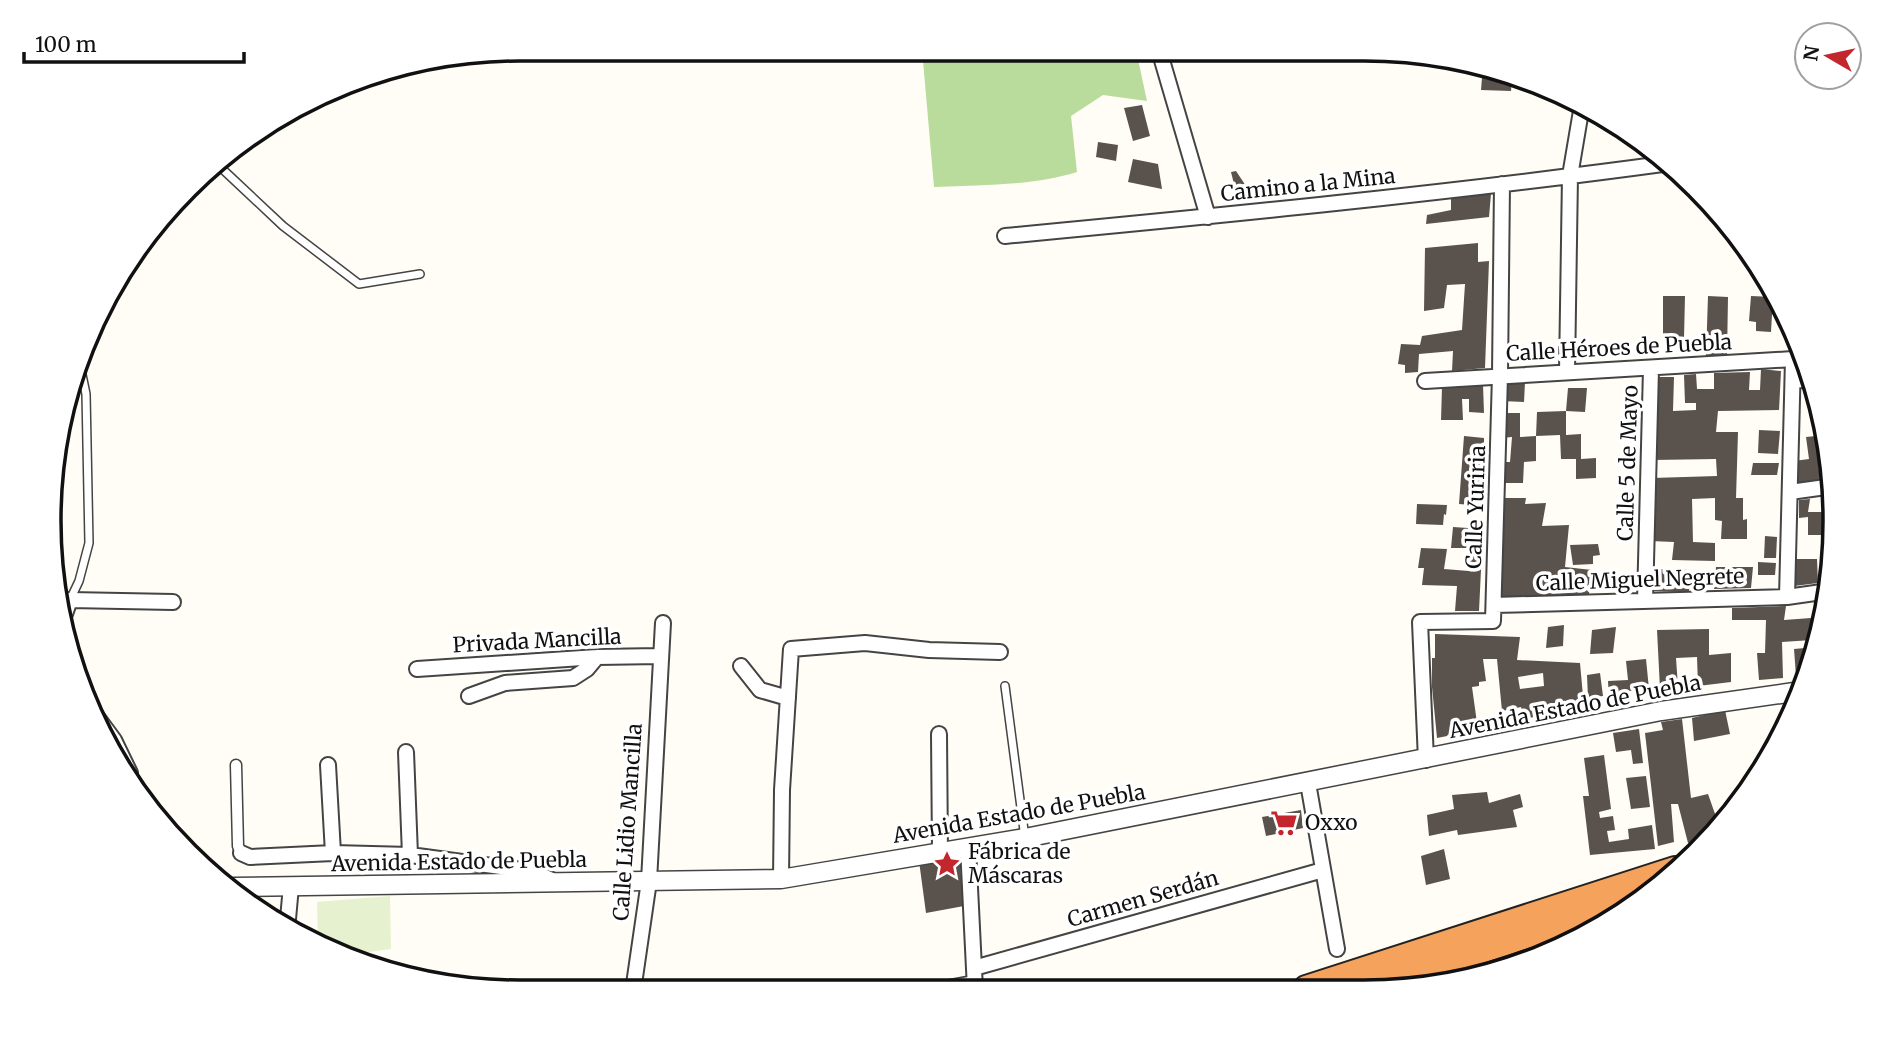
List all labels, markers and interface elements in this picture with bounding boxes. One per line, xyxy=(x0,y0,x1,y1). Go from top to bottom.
scale bar xyxy=(24,21,245,65)
north arrow xyxy=(1793,21,1863,91)
text: 100 m xyxy=(35,31,97,58)
text: N xyxy=(1798,44,1824,63)
street label: Camino a la Mina xyxy=(1219,162,1397,207)
street label: Calle Héroes de Puebla xyxy=(1505,328,1733,367)
street label: Calle 5 de Mayo xyxy=(1611,384,1644,541)
street label: Calle Yuriria xyxy=(1460,445,1491,569)
street label: Calle Miguel Negrete xyxy=(1535,562,1745,597)
street label: Privada Mancilla xyxy=(452,623,622,658)
street label: Avenida Estado de Puebla xyxy=(1446,669,1703,744)
street label: Calle Lidio Mancilla xyxy=(607,722,648,922)
street label: Avenida Estado de Puebla xyxy=(890,778,1147,849)
supermarket icon: Oxxo xyxy=(1269,808,1299,838)
place label: Oxxo xyxy=(1305,809,1358,836)
place label: Fábrica de Máscaras xyxy=(968,838,1071,889)
street label: Avenida Estado de Puebla xyxy=(330,846,587,877)
place icon: Fábrica de Máscaras xyxy=(932,849,962,879)
street label: Carmen Serdán xyxy=(1064,864,1222,933)

